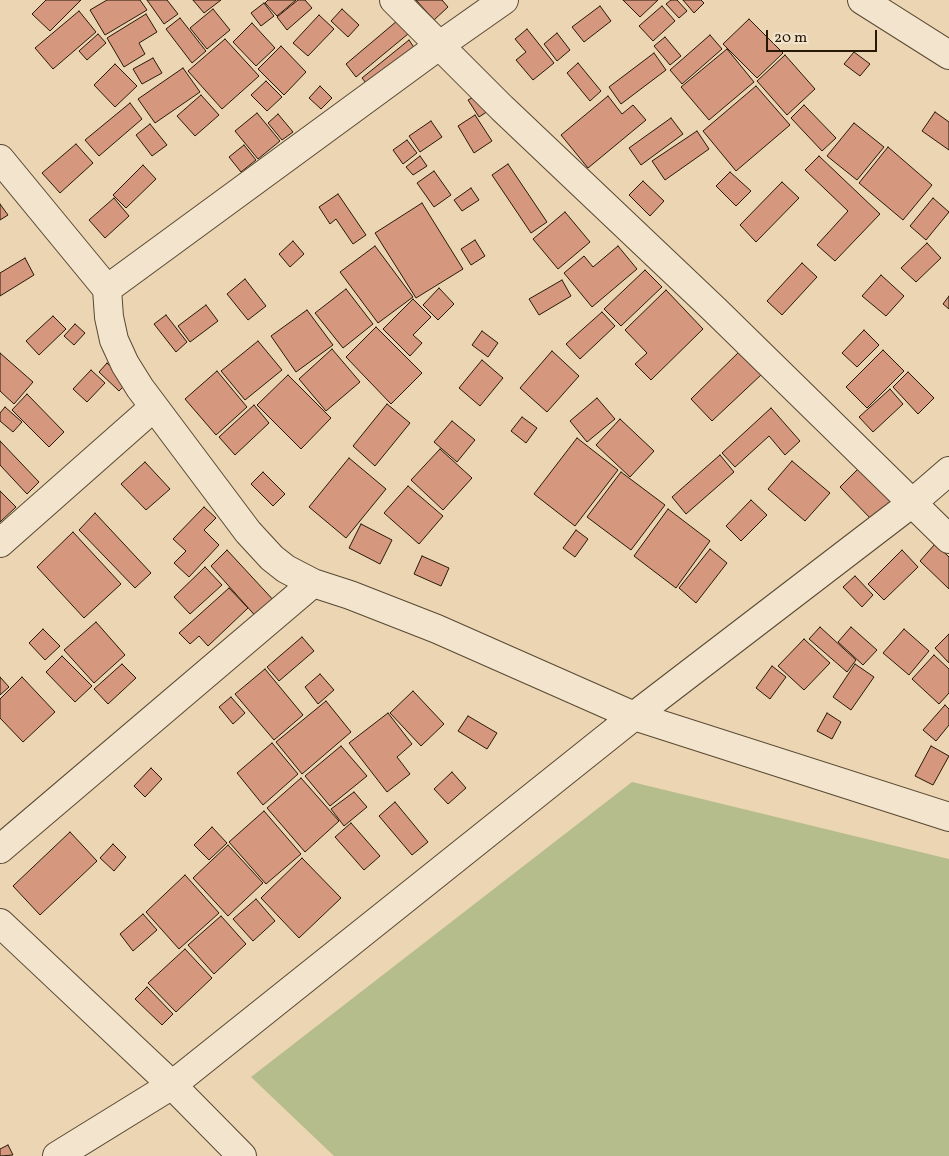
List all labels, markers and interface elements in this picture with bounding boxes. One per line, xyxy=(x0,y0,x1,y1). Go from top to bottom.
scale bar xyxy=(769,20,880,52)
text: 20 m xyxy=(774,28,807,49)

